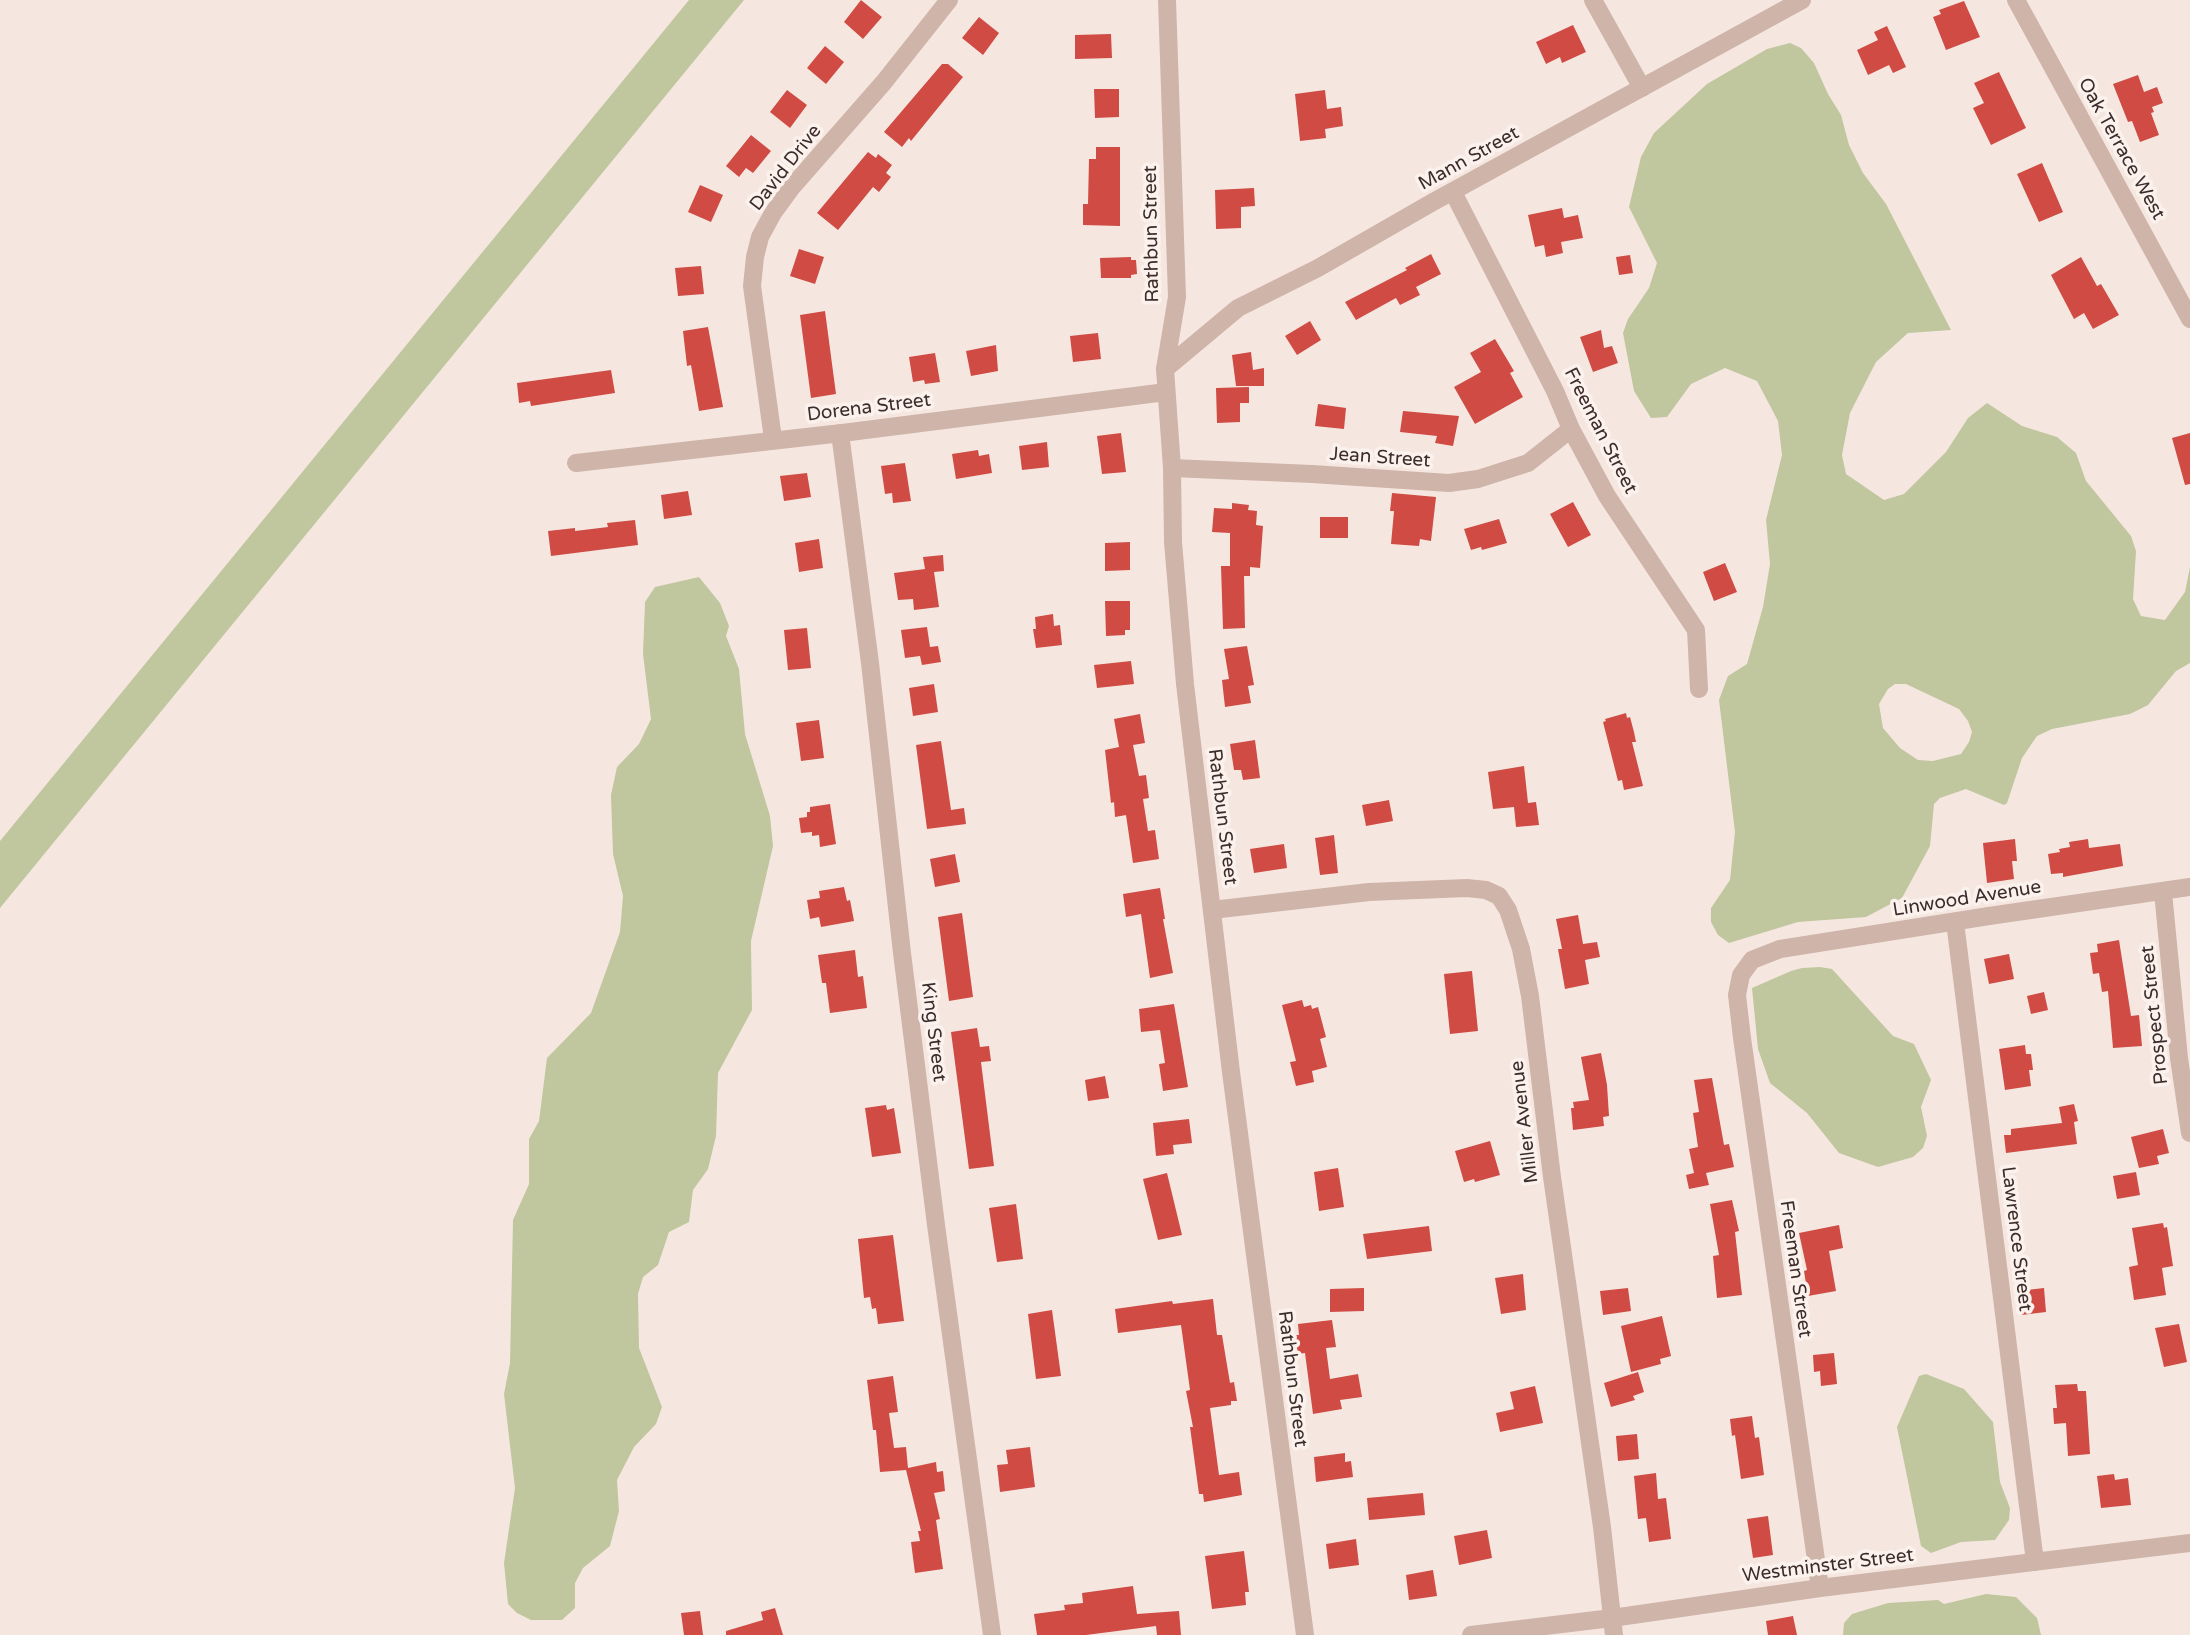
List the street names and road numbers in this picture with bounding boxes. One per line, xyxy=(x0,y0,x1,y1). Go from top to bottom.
street label: Oak Terrace West xyxy=(2073,74,2169,224)
street label: David Drive xyxy=(745,120,827,216)
street label: Mann Street xyxy=(1415,122,1523,196)
street label: Rathbun Street xyxy=(1139,165,1165,303)
street label: Freeman Street xyxy=(1558,364,1642,498)
street label: Dorena Street xyxy=(806,389,932,427)
street label: Jean Street xyxy=(1329,443,1431,473)
street label: Rathbun Street xyxy=(1202,748,1242,886)
street label: Linwood Avenue xyxy=(1891,876,2043,922)
street label: Prospect Street xyxy=(2136,944,2174,1086)
street label: King Street xyxy=(916,981,950,1083)
street label: Miller Avenue xyxy=(1506,1059,1544,1185)
street label: Lawrence Street xyxy=(1996,1165,2036,1313)
street label: Freeman Street xyxy=(1774,1199,1816,1339)
street label: Rathbun Street xyxy=(1272,1310,1312,1448)
street label: Westminster Street xyxy=(1741,1544,1915,1588)

